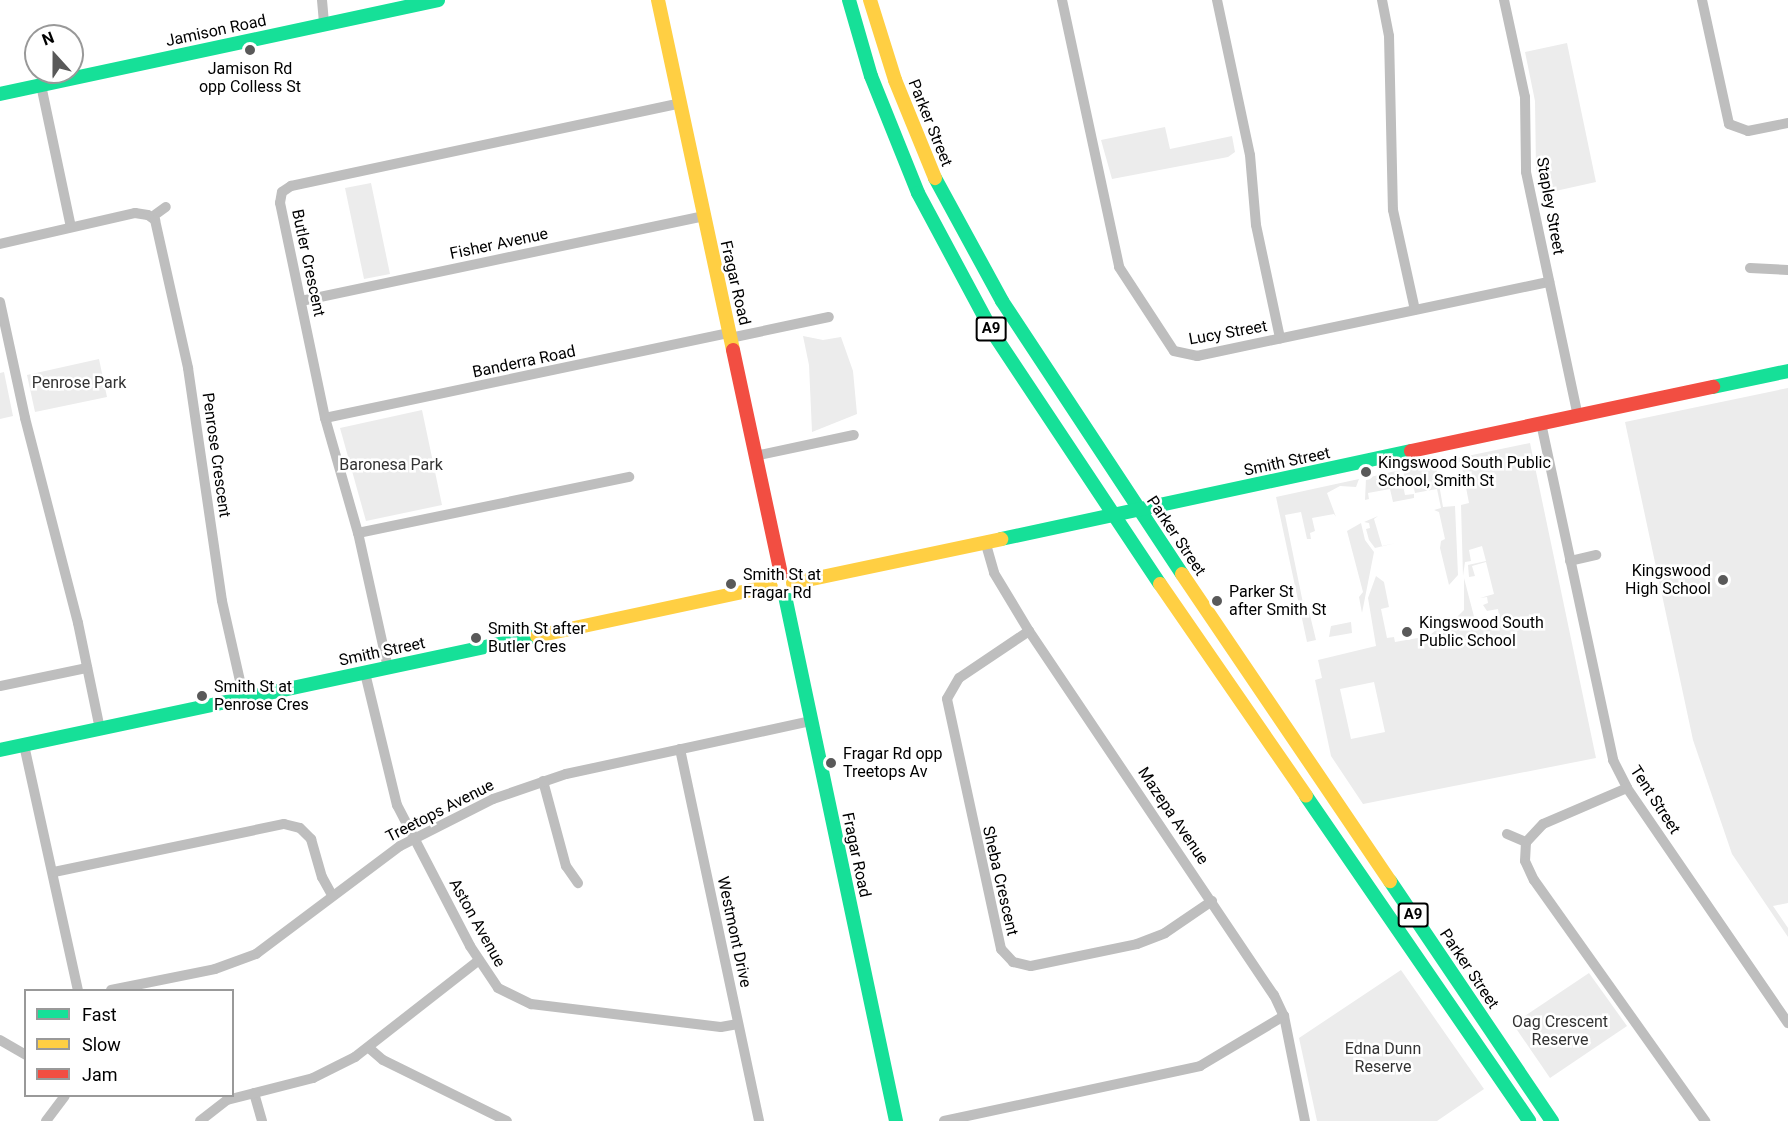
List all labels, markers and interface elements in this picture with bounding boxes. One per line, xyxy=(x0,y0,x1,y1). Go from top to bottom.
street label: Jamison Road xyxy=(164,11,268,51)
north arrow xyxy=(24,24,84,84)
text: N xyxy=(39,28,57,49)
marker: Jamison Rd opp Colless St xyxy=(243,43,257,57)
place label: Jamison Rd opp Colless St xyxy=(199,59,301,97)
street label: Parker Street xyxy=(904,77,956,169)
street label: Stapley Street xyxy=(1532,156,1568,256)
street label: Butler Crescent xyxy=(287,208,329,318)
street label: Fisher Avenue xyxy=(448,224,550,264)
street label: Fragar Road xyxy=(716,239,754,327)
road number: A9 xyxy=(974,317,1008,341)
street label: Lucy Street xyxy=(1187,317,1269,349)
street label: Banderra Road xyxy=(471,342,577,382)
park label: Penrose Park xyxy=(32,373,126,393)
street label: Penrose Crescent xyxy=(198,391,234,519)
street label: Smith Street xyxy=(1242,443,1332,481)
place label: Kingswood South Public School, Smith St xyxy=(1378,453,1551,491)
park label: Baronesa Park xyxy=(339,455,443,475)
marker: Kingswood South Public School, Smith St xyxy=(1359,465,1373,479)
street label: Parker Street xyxy=(1142,492,1210,580)
place label: Kingswood High School xyxy=(1625,561,1711,599)
place label: Smith St at Fragar Rd xyxy=(743,565,821,603)
marker: Kingswood High School xyxy=(1716,573,1730,587)
marker: Smith St at Fragar Rd xyxy=(724,577,738,591)
place label: Parker St after Smith St xyxy=(1229,582,1327,620)
marker: Parker St after Smith St xyxy=(1210,594,1224,608)
place label: Kingswood South Public School xyxy=(1419,613,1544,651)
place label: Smith St after Butler Cres xyxy=(488,619,586,657)
marker: Kingswood South Public School xyxy=(1400,625,1414,639)
marker: Smith St after Butler Cres xyxy=(469,631,483,645)
street label: Smith Street xyxy=(337,633,427,671)
place label: Smith St at Penrose Cres xyxy=(214,677,309,715)
marker: Smith St at Penrose Cres xyxy=(195,689,209,703)
place label: Fragar Rd opp Treetops Av xyxy=(843,744,942,782)
marker: Fragar Rd opp Treetops Av xyxy=(824,756,838,770)
street label: Tent Street xyxy=(1626,762,1684,838)
street label: Mazepa Avenue xyxy=(1133,764,1213,868)
street label: Treetops Avenue xyxy=(383,775,497,847)
street label: Fragar Road xyxy=(838,811,874,899)
street label: Sheba Crescent xyxy=(978,824,1022,938)
street label: Aston Avenue xyxy=(445,875,509,971)
street label: Westmont Drive xyxy=(713,875,755,989)
road number: A9 xyxy=(1396,903,1430,927)
street label: Parker Street xyxy=(1435,925,1503,1013)
legend xyxy=(24,989,234,1097)
text: Fast xyxy=(82,1004,117,1025)
park label: Oag Crescent Reserve xyxy=(1512,1012,1608,1050)
text: Slow xyxy=(82,1034,121,1055)
park label: Edna Dunn Reserve xyxy=(1345,1039,1421,1077)
text: Jam xyxy=(82,1064,118,1085)

